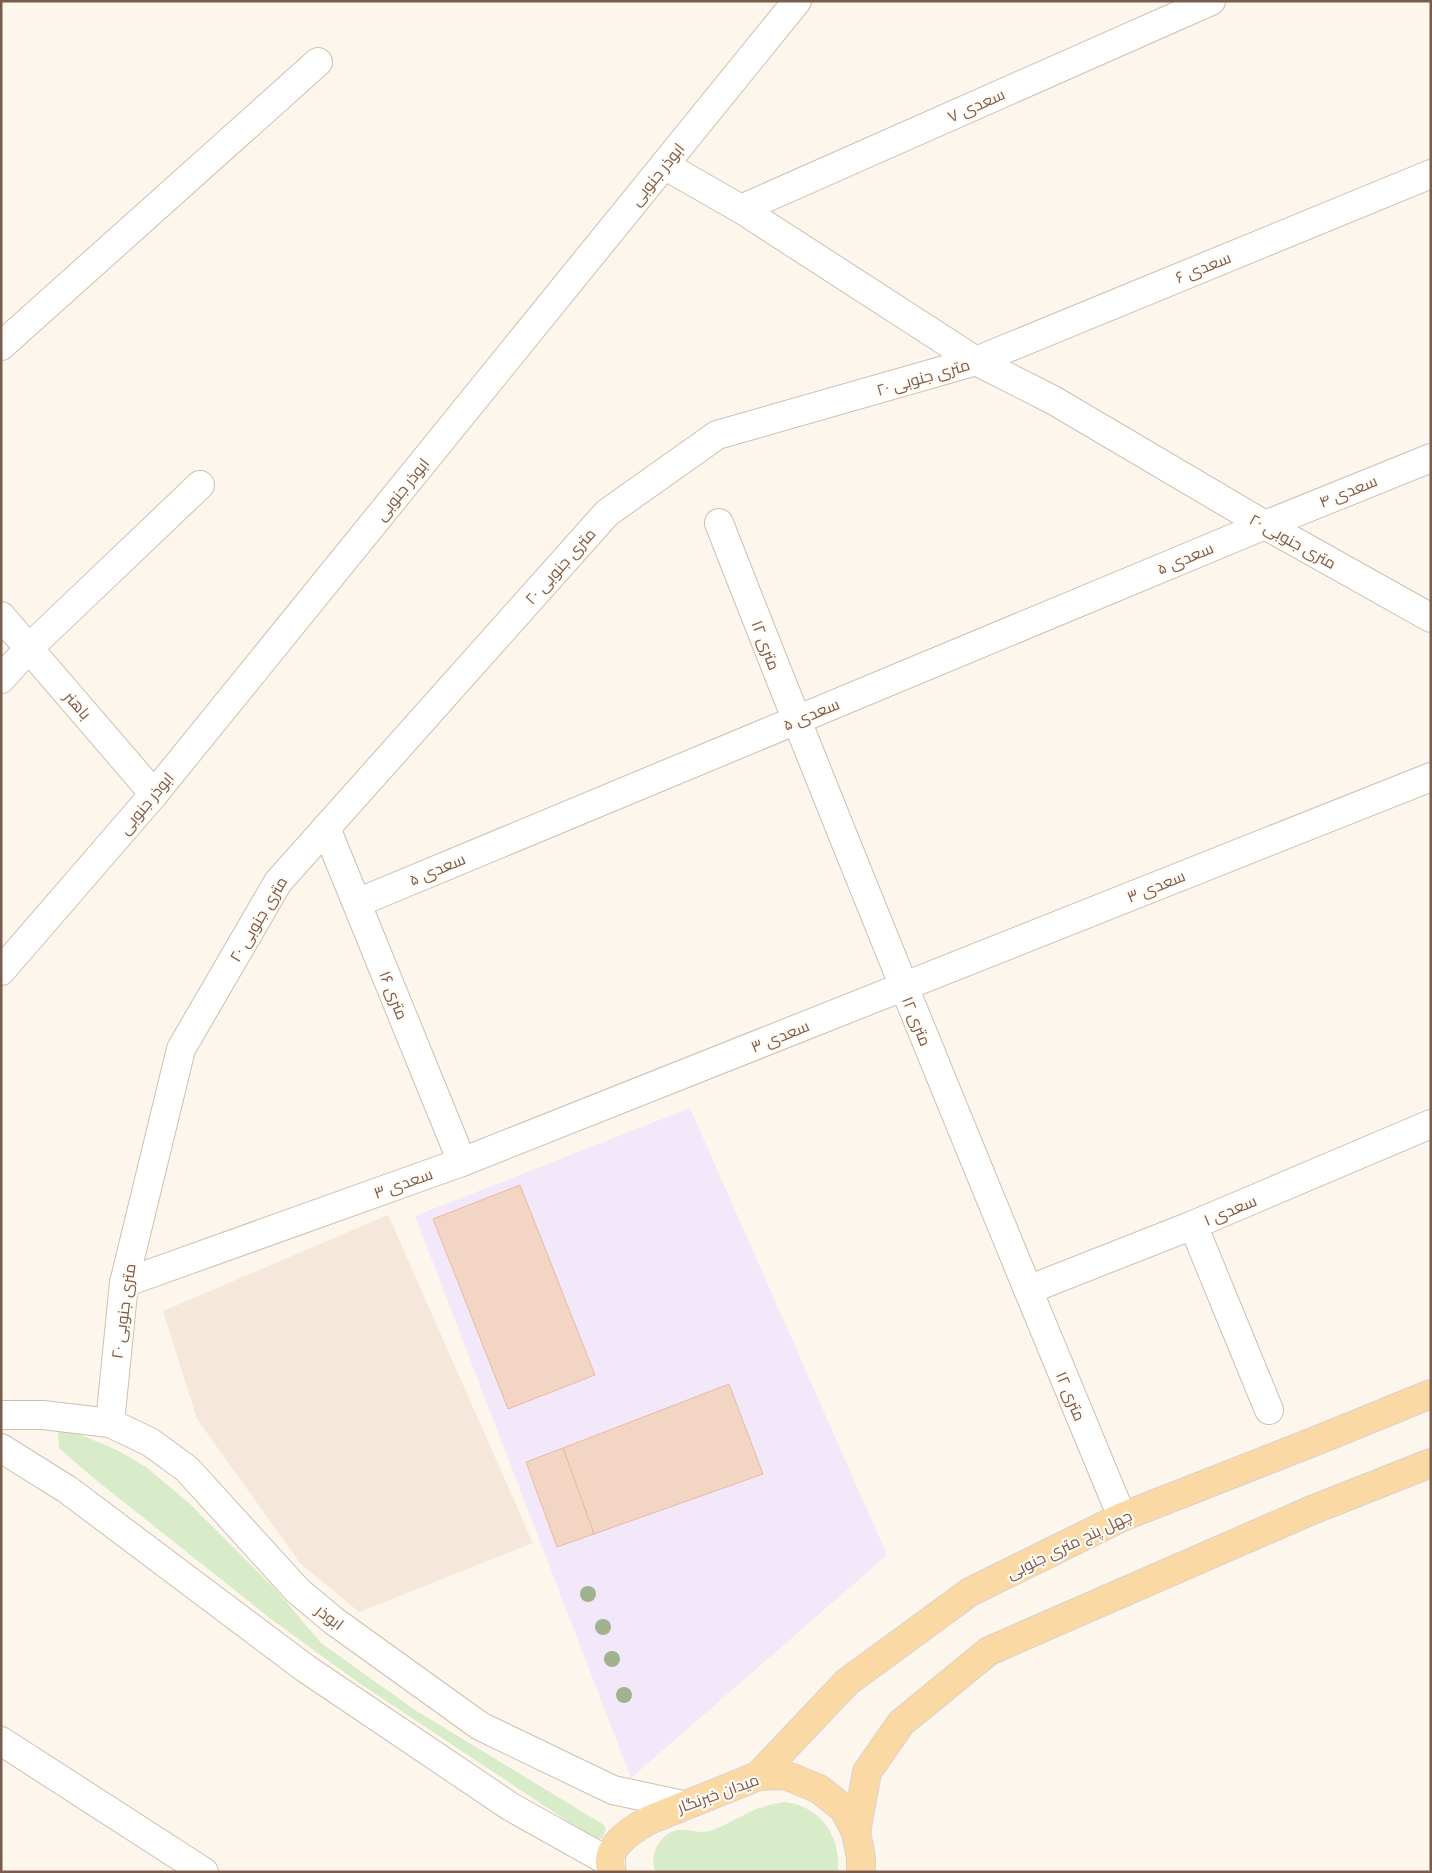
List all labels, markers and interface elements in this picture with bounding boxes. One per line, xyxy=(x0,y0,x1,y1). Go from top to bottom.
street label: سعدی ۷ xyxy=(944,84,1008,127)
street label: ابوذر جنوبی xyxy=(626,139,689,210)
street label: سعدی ۶ xyxy=(1172,247,1234,288)
street label: ۲۰ متری جنوبی xyxy=(874,354,972,401)
street label: ابوذر جنوبی xyxy=(371,454,434,525)
street label: سعدی ۴ xyxy=(1316,470,1380,513)
street label: ۲۰ متری جنوبی xyxy=(1246,509,1340,574)
street label: ۲۰ متری جنوبی xyxy=(520,524,600,609)
street label: سعدی ۵ xyxy=(1154,537,1217,580)
street label: ۱۲ متری xyxy=(746,617,785,673)
street label: باهنر xyxy=(59,686,96,724)
street label: سعدی ۵ xyxy=(780,693,843,736)
street label: ابوذر جنوبی xyxy=(114,768,179,839)
street label: سعدی ۵ xyxy=(406,848,469,891)
street label: سعدی ۳ xyxy=(1124,865,1189,908)
street label: ۲۰ متری جنوبی xyxy=(225,873,292,966)
street label: ۱۶ متری xyxy=(374,968,413,1023)
street label: ۱۲ متری xyxy=(897,993,936,1049)
street label: سعدی ۳ xyxy=(748,1015,813,1058)
street label: سعدی ۳ xyxy=(371,1163,436,1204)
street label: سعدی ۱ xyxy=(1201,1190,1260,1231)
street label: ۲۰ متری جنوبی xyxy=(106,1262,141,1360)
street label: ۱۲ متری xyxy=(1051,1368,1090,1424)
street label: چهل پنج متری جنوبی xyxy=(1003,1505,1136,1585)
street label: ابوذر xyxy=(311,1599,348,1635)
street label: میدان خبرنگار xyxy=(673,1769,762,1818)

